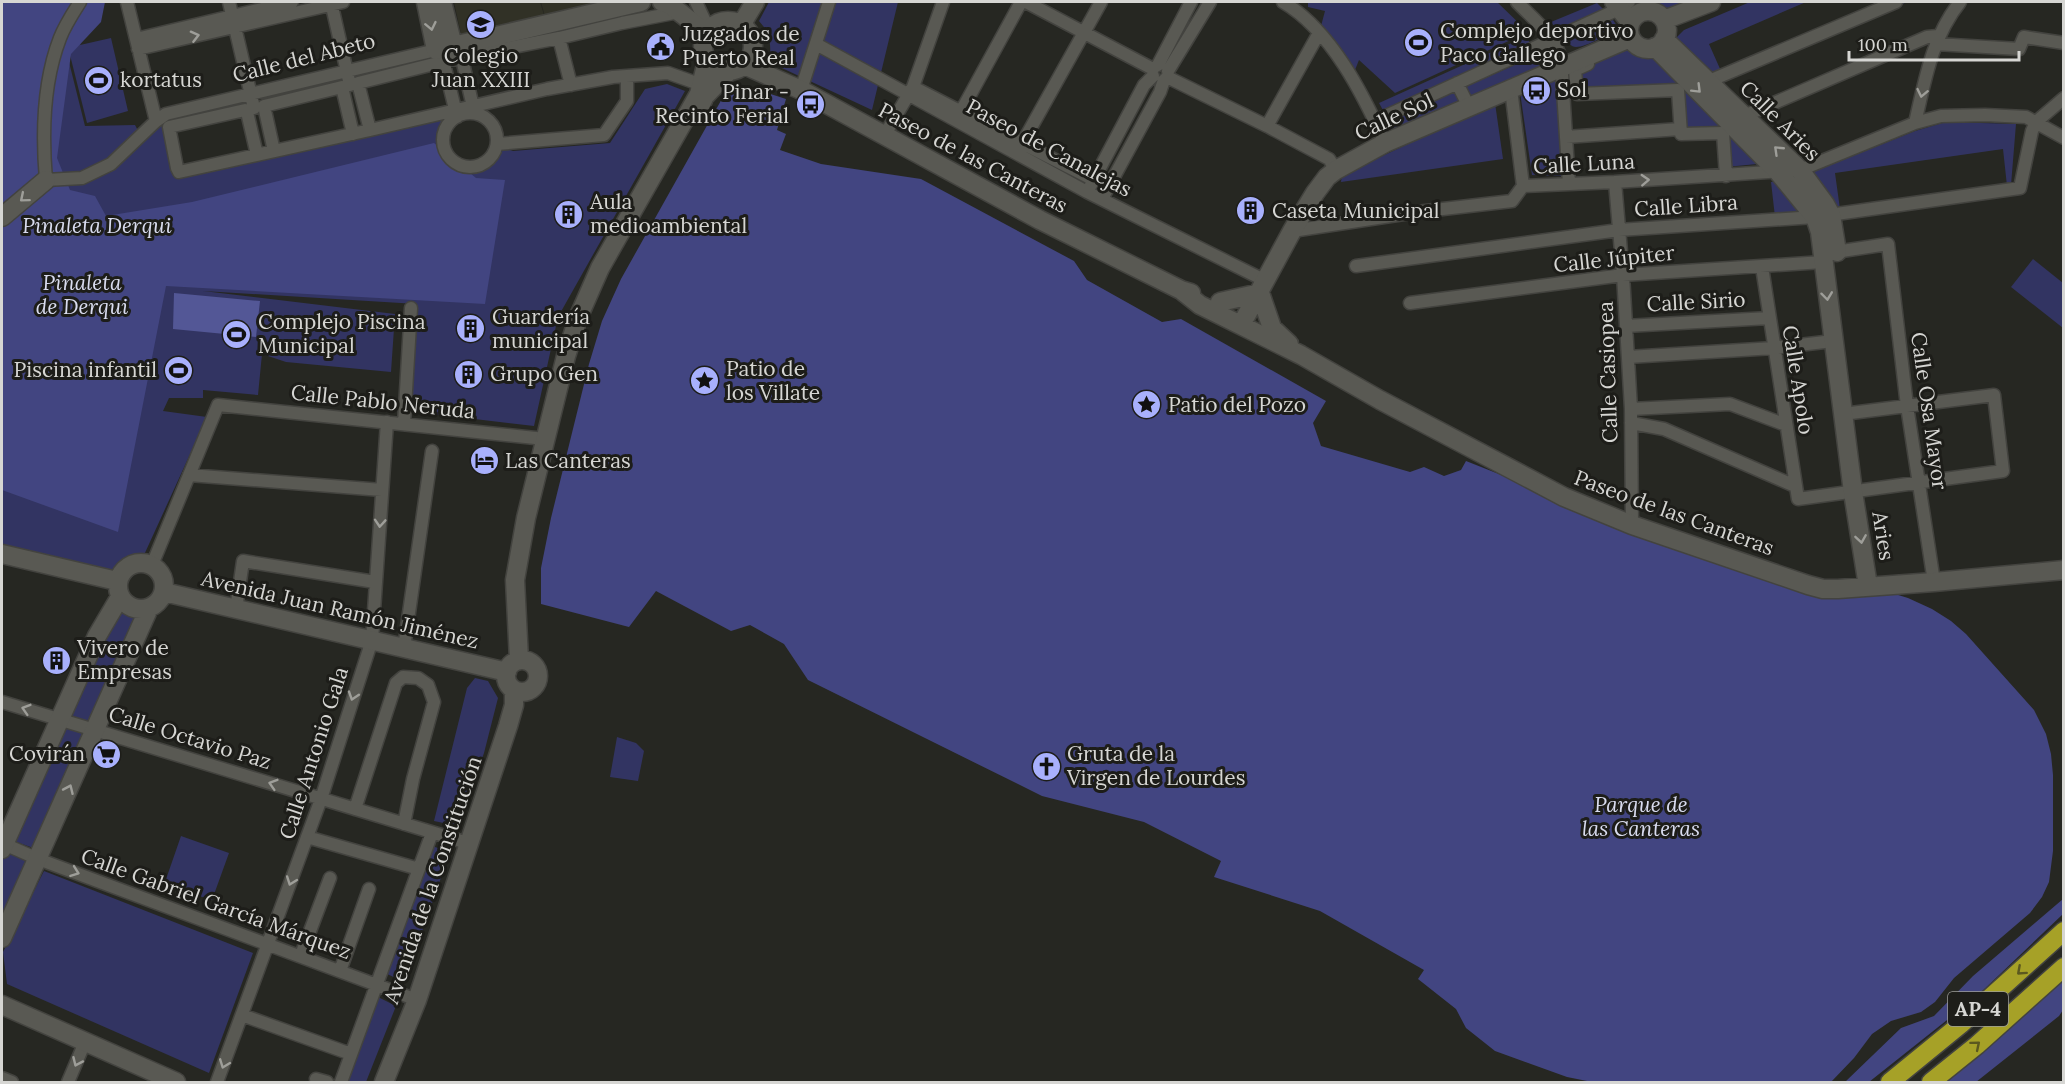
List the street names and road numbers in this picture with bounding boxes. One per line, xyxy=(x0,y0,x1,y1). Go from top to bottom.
street label: Calle del Abeto xyxy=(230,27,378,88)
street label: Calle Aries xyxy=(1734,75,1826,167)
street label: Calle Sol xyxy=(1350,87,1437,146)
street label: Paseo de Canalejas xyxy=(962,92,1137,203)
street label: Paseo de las Canteras xyxy=(874,96,1073,219)
street label: Calle Luna xyxy=(1532,147,1636,180)
street label: Calle Libra xyxy=(1633,188,1739,223)
street label: Calle Júpiter xyxy=(1552,239,1676,278)
street label: Calle Sirio xyxy=(1646,285,1746,318)
street label: Calle Casiopea xyxy=(1592,300,1623,443)
street label: Calle Apolo xyxy=(1777,324,1820,436)
street label: Calle Osa Mayor xyxy=(1905,330,1954,491)
street label: Calle Pablo Neruda xyxy=(290,378,477,425)
street label: Paseo de las Canteras xyxy=(1571,464,1778,561)
street label: Aries xyxy=(1866,509,1901,562)
street label: Avenida Juan Ramón Jiménez xyxy=(198,564,481,655)
street label: Calle Antonio Gala xyxy=(273,663,354,843)
street label: Calle Octavio Paz xyxy=(106,700,275,775)
street label: Avenida de la Constitución xyxy=(377,752,488,1008)
street label: Calle Gabriel García Márquez xyxy=(77,842,355,965)
road number: AP-4 xyxy=(1948,992,2008,1026)

